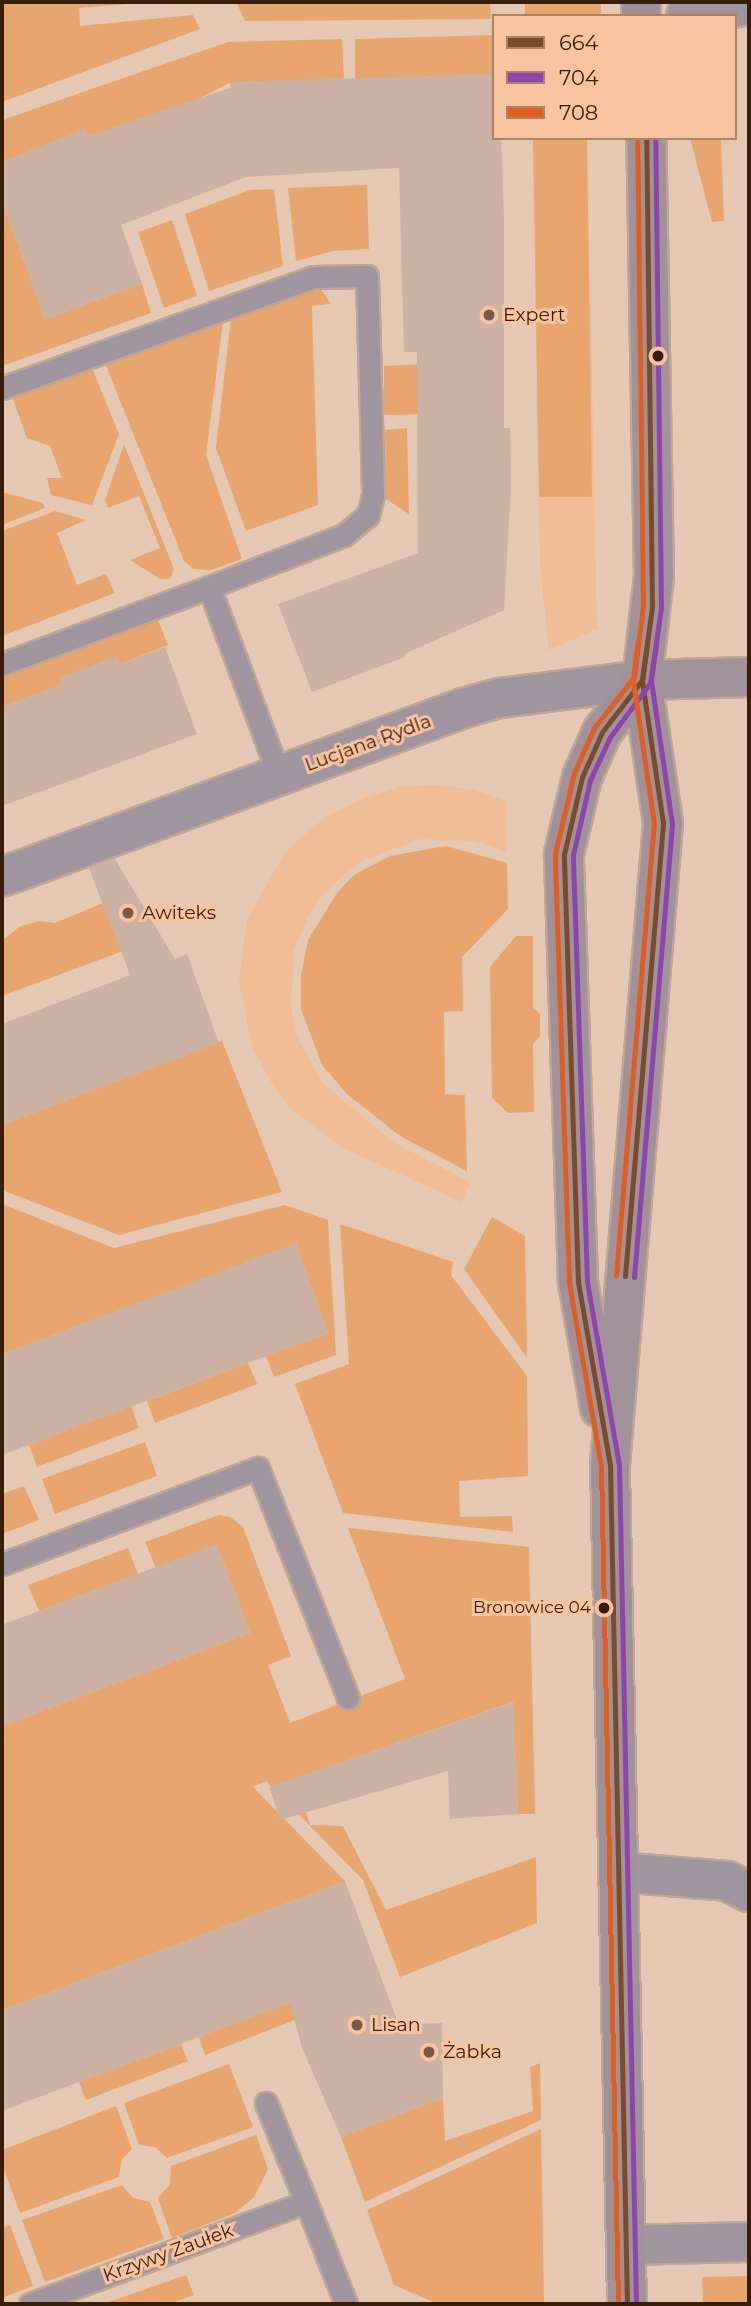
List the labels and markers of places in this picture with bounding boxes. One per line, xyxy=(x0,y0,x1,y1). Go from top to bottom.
place label: Expert xyxy=(503,304,566,326)
marker: Expert xyxy=(481,307,497,323)
unlabelled marker xyxy=(651,349,665,363)
place label: Awiteks xyxy=(142,902,216,924)
marker: Awiteks xyxy=(120,905,136,921)
place label: Bronowice 04 xyxy=(473,1598,591,1618)
marker: Bronowice 04 xyxy=(597,1601,611,1615)
place label: Lisan xyxy=(371,2014,421,2036)
marker: Lisan xyxy=(349,2017,365,2033)
place label: Żabka xyxy=(443,2041,502,2063)
marker: Żabka xyxy=(421,2044,437,2060)

